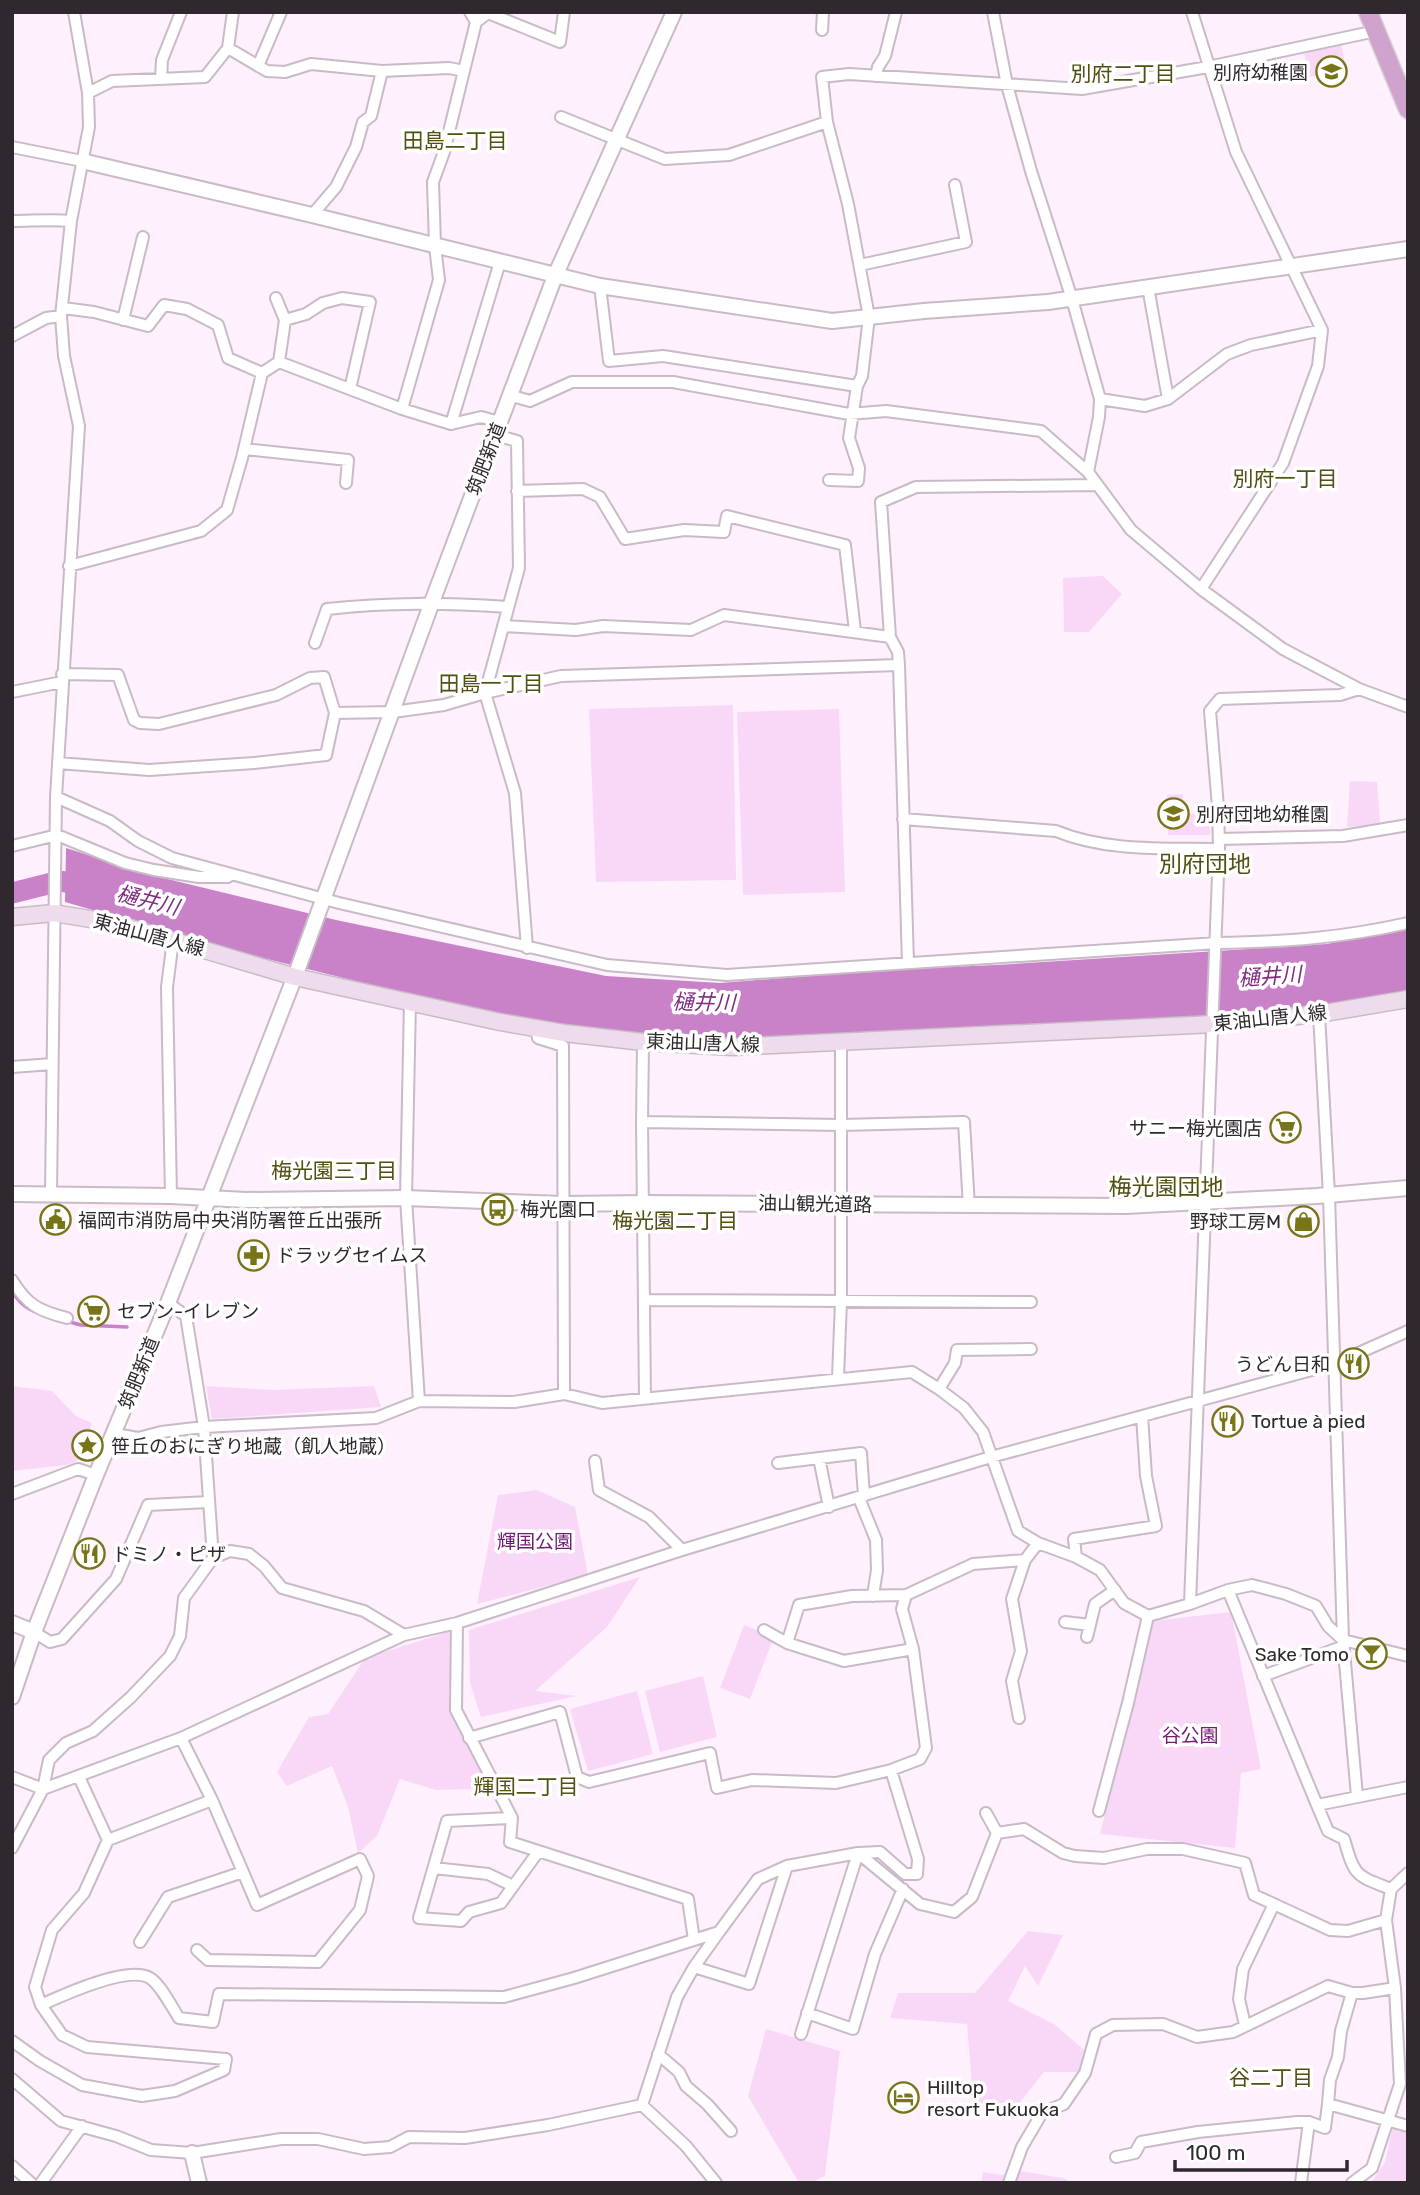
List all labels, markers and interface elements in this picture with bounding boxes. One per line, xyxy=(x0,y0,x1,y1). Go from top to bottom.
school or university icon: 別府幼稚園 xyxy=(1314,55,1348,89)
district label: 別府二丁目 xyxy=(1071,61,1176,86)
place label: 別府幼稚園 xyxy=(1213,61,1308,84)
district label: 田島二丁目 xyxy=(403,128,508,153)
street label: 筑肥新道 xyxy=(462,419,510,499)
district label: 別府一丁目 xyxy=(1233,466,1338,491)
district label: 田島一丁目 xyxy=(439,671,544,696)
school or university icon: 別府団地幼稚園 xyxy=(1156,797,1190,831)
place label: 別府団地幼稚園 xyxy=(1196,803,1329,826)
district label: 別府団地 xyxy=(1159,850,1251,878)
water label: 樋井川 xyxy=(114,880,184,920)
street label: 東油山唐人線 xyxy=(91,909,207,961)
water label: 樋井川 xyxy=(1238,961,1304,991)
water label: 樋井川 xyxy=(672,989,738,1015)
street label: 東油山唐人線 xyxy=(1212,1001,1328,1035)
street label: 東油山唐人線 xyxy=(646,1030,760,1056)
supermarket icon: サニー梅光園店 xyxy=(1268,1111,1302,1145)
place label: サニー梅光園店 xyxy=(1129,1117,1262,1140)
district label: 梅光園三丁目 xyxy=(271,1158,397,1183)
district label: 梅光園団地 xyxy=(1109,1173,1224,1201)
bus stop icon: 梅光園口 xyxy=(480,1192,514,1226)
street label: 油山観光道路 xyxy=(758,1192,872,1216)
place label: 梅光園口 xyxy=(520,1198,596,1221)
public building icon: 福岡市消防局中央消防署笹丘出張所 xyxy=(38,1203,72,1237)
shop icon: 野球工房M xyxy=(1287,1204,1321,1238)
district label: 梅光園二丁目 xyxy=(612,1208,738,1233)
place label: 福岡市消防局中央消防署笹丘出張所 xyxy=(78,1209,382,1232)
place label: 野球工房M xyxy=(1190,1210,1281,1233)
pharmacy icon: ドラッグセイムス xyxy=(236,1238,270,1272)
place label: ドラッグセイムス xyxy=(276,1244,428,1267)
supermarket icon: セブン-イレブン xyxy=(77,1294,111,1328)
place label: セブン-イレブン xyxy=(117,1300,259,1323)
street label: 筑肥新道 xyxy=(114,1333,164,1413)
restaurant icon: うどん日和 xyxy=(1336,1347,1370,1381)
place label: うどん日和 xyxy=(1235,1353,1330,1376)
restaurant icon: Tortue à pied xyxy=(1211,1404,1245,1438)
place label: Tortue à pied xyxy=(1251,1410,1365,1433)
place icon: 笹丘のおにぎり地蔵（飢人地蔵） xyxy=(71,1429,105,1463)
place label: 笹丘のおにぎり地蔵（飢人地蔵） xyxy=(111,1435,396,1458)
park label: 輝国公園 xyxy=(497,1530,573,1553)
restaurant icon: ドミノ・ピザ xyxy=(72,1537,106,1571)
place label: ドミノ・ピザ xyxy=(112,1543,226,1566)
bar icon: Sake Tomo xyxy=(1355,1637,1389,1671)
place label: Sake Tomo xyxy=(1255,1643,1349,1666)
park label: 谷公園 xyxy=(1161,1724,1219,1747)
district label: 輝国二丁目 xyxy=(474,1774,579,1799)
district label: 谷二丁目 xyxy=(1229,2065,1313,2090)
place label: Hilltop resort Fukuoka xyxy=(927,2076,1059,2121)
hotel icon: Hilltop resort Fukuoka xyxy=(887,2081,921,2115)
scale bar xyxy=(1175,2128,1346,2172)
text: 100 m xyxy=(1186,2140,1245,2165)

